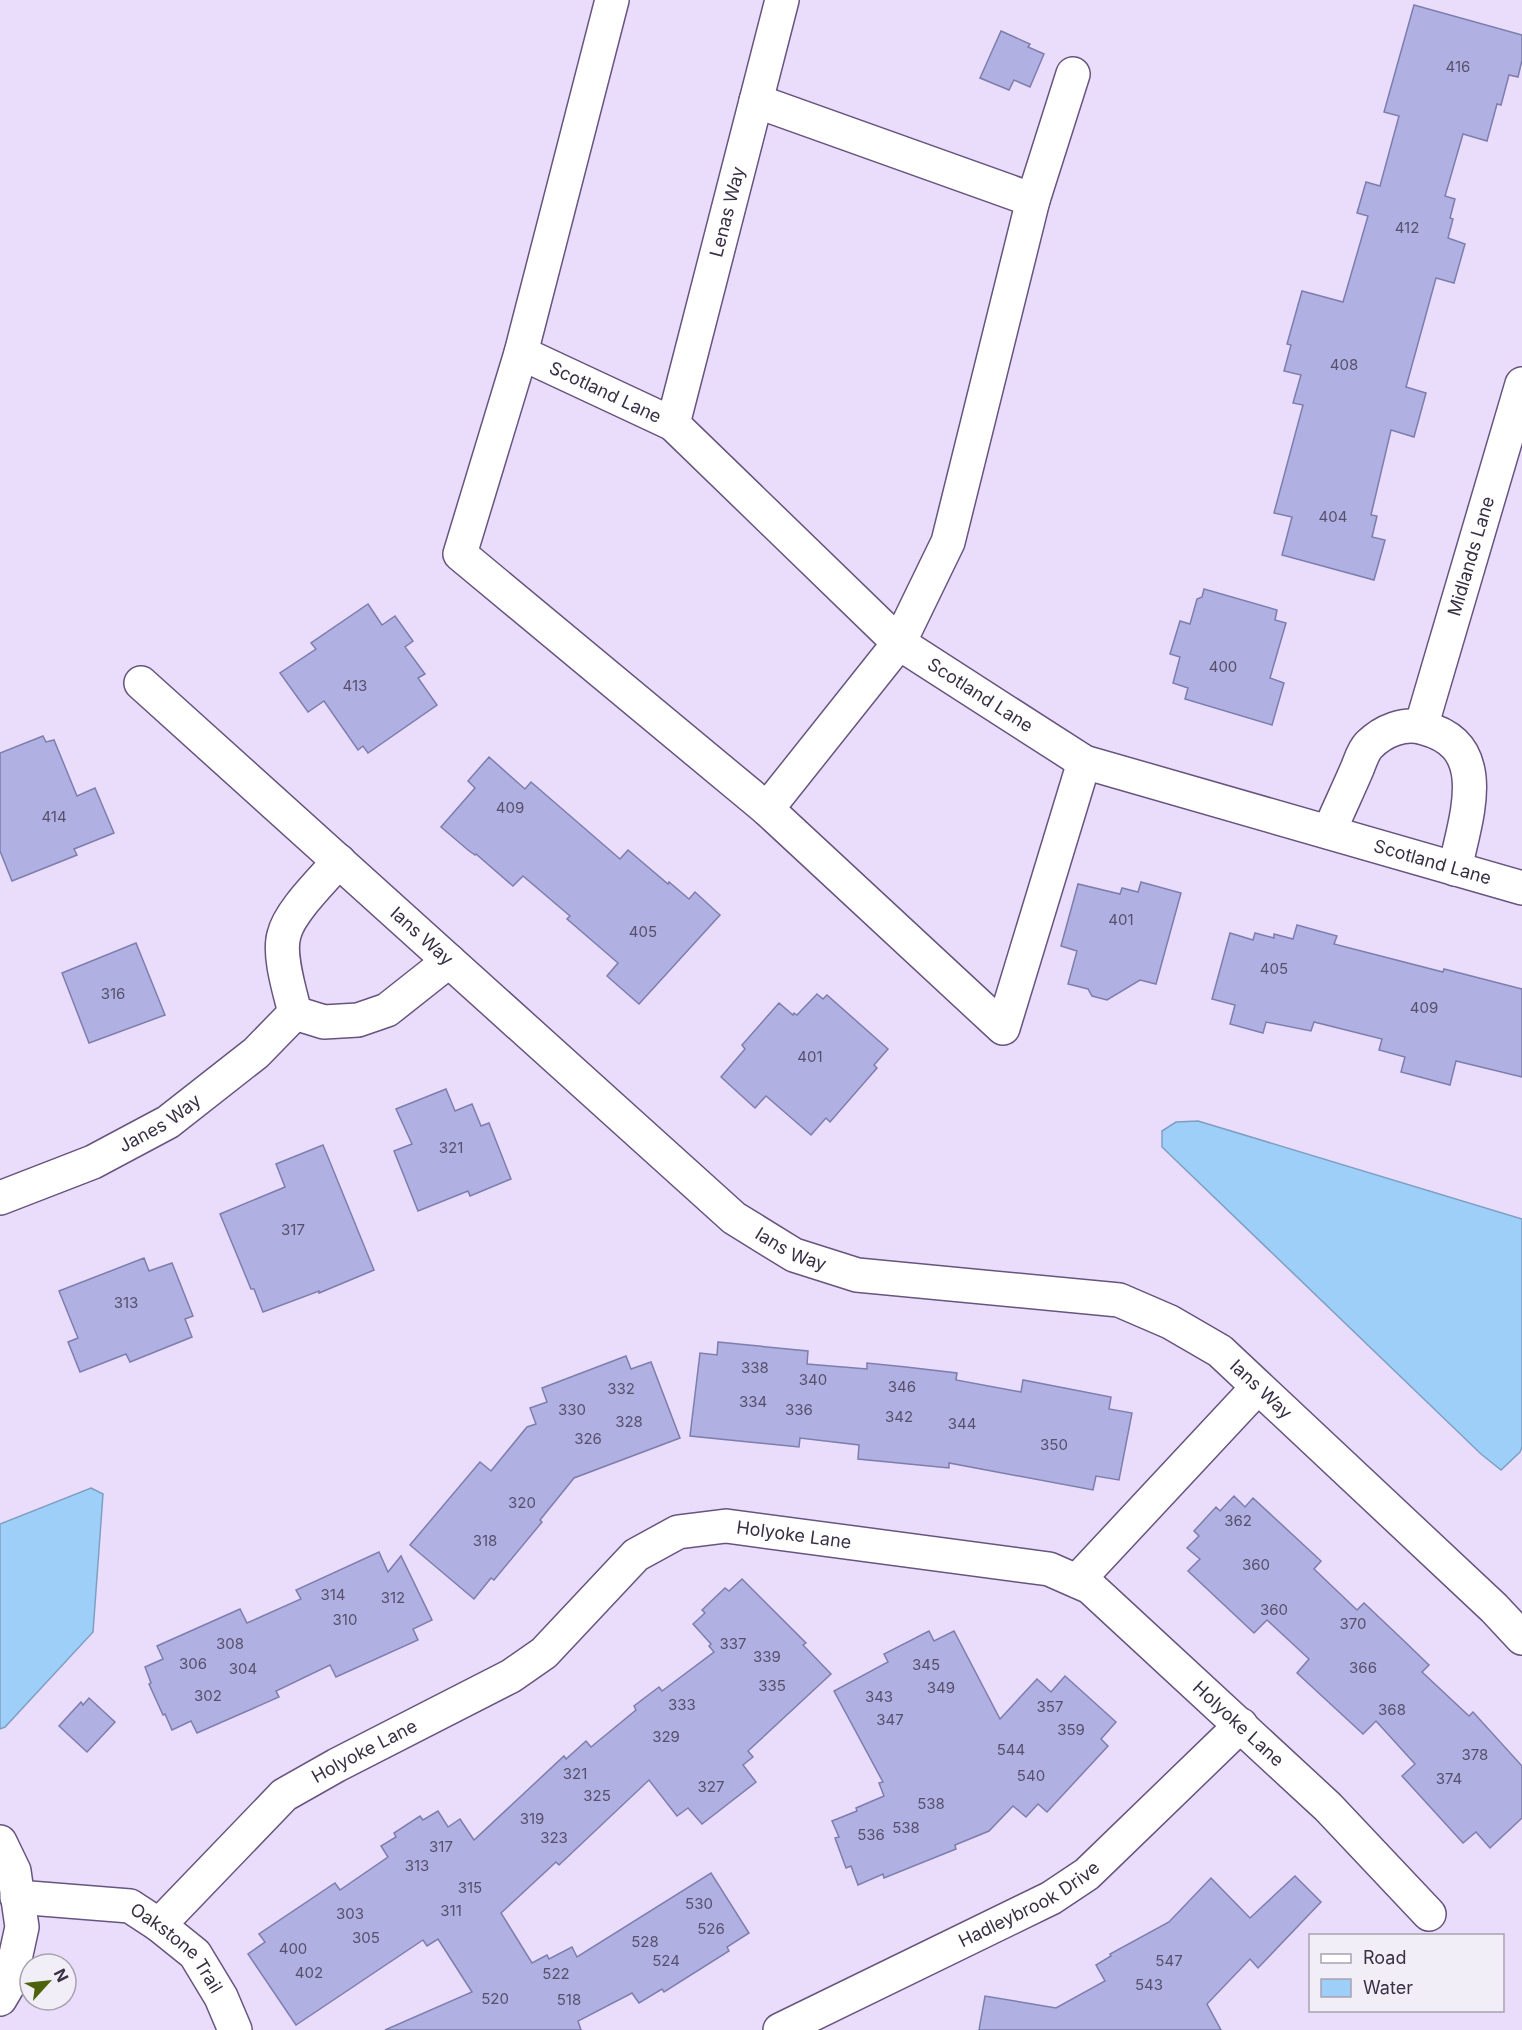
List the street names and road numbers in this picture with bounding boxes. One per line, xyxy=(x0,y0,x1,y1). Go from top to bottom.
street label: Lenas Way xyxy=(705,164,749,259)
street label: Scotland Lane xyxy=(546,357,665,427)
street label: Midlands Lane xyxy=(1443,494,1498,618)
street label: Scotland Lane xyxy=(924,653,1037,736)
street label: Scotland Lane xyxy=(1371,835,1494,889)
street label: Ians Way xyxy=(386,902,458,969)
street label: Janes Way xyxy=(115,1089,205,1156)
street label: Ians Way xyxy=(752,1223,829,1275)
street label: Ians Way xyxy=(1226,1355,1297,1423)
street label: Holyoke Lane xyxy=(735,1516,853,1553)
street label: Holyoke Lane xyxy=(1189,1677,1288,1771)
street label: Holyoke Lane xyxy=(308,1715,420,1787)
street label: Hadleybrook Drive xyxy=(955,1857,1104,1951)
street label: Oakstone Trail xyxy=(127,1898,227,1997)

